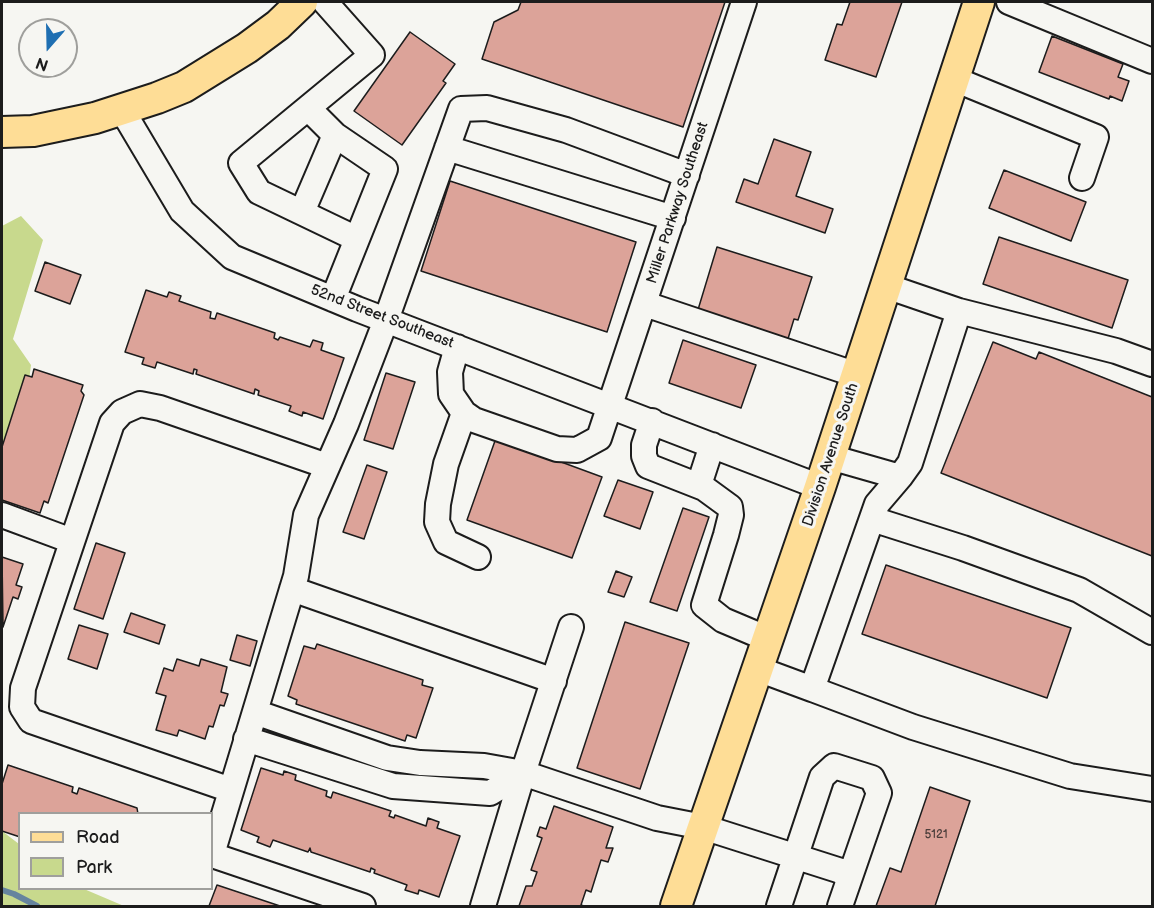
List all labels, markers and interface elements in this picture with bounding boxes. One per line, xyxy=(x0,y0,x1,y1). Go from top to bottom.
north arrow xyxy=(18,18,78,78)
text: N xyxy=(33,53,51,74)
street label: Miller Parkway Southeast xyxy=(643,120,713,286)
street label: 52nd Street Southeast xyxy=(308,281,456,353)
street label: Division Avenue South xyxy=(799,381,863,529)
legend xyxy=(18,812,213,890)
text: Road xyxy=(76,827,120,848)
house number: 5121 xyxy=(924,828,948,842)
text: Park xyxy=(76,857,112,878)

